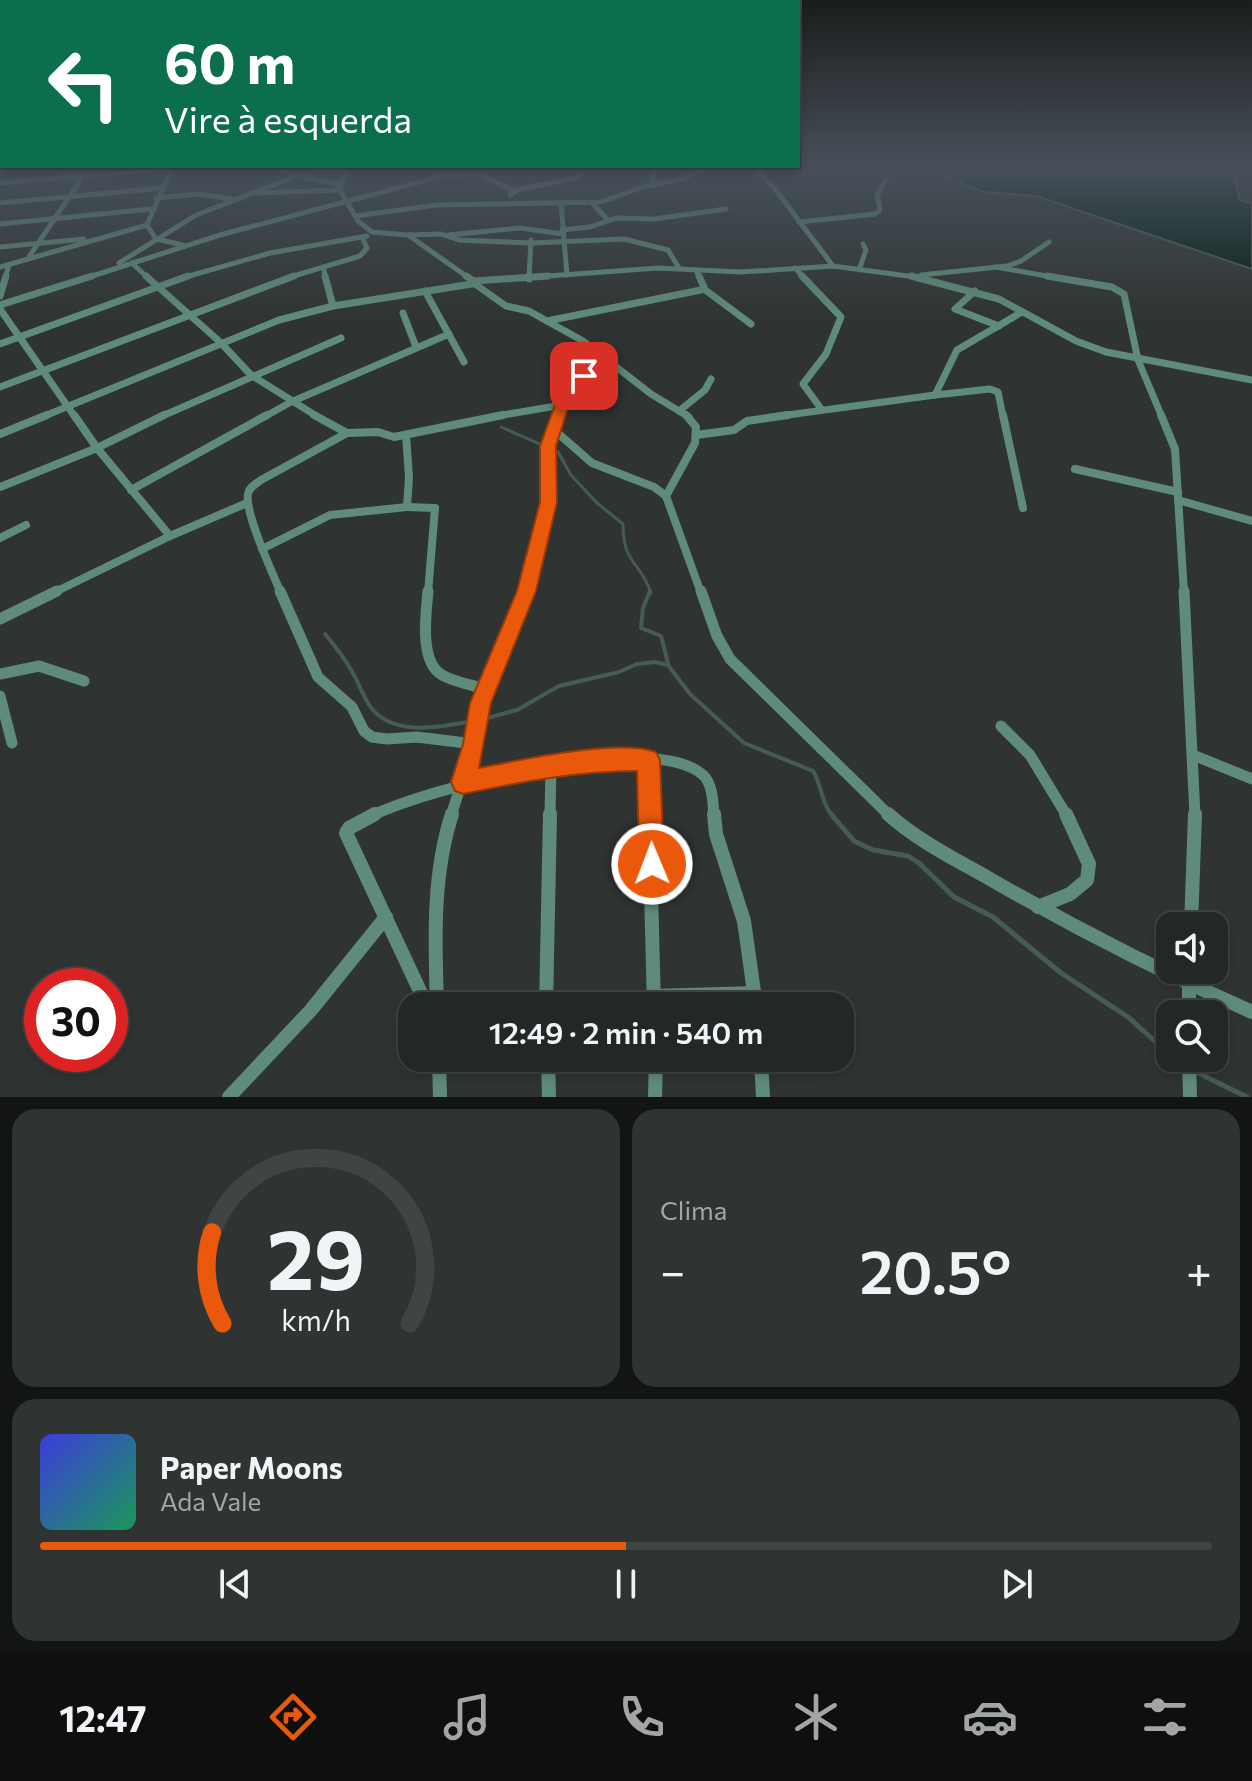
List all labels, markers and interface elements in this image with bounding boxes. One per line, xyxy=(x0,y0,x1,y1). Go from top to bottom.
text: 60 m xyxy=(164,27,295,96)
icon: left xyxy=(32,32,136,136)
text: Vire à esquerda xyxy=(164,96,412,140)
pin xyxy=(550,342,618,410)
icon: arrive xyxy=(562,354,606,398)
position arrow xyxy=(610,822,694,906)
map controls xyxy=(1156,912,1228,1072)
button: sound xyxy=(1156,912,1228,984)
speed limit sign: 30 xyxy=(24,968,128,1072)
button: search xyxy=(1156,1000,1228,1072)
text: 12:49 · 2 min · 540 m xyxy=(489,1013,763,1050)
text: Clima xyxy=(660,1194,727,1225)
text: 29 xyxy=(267,1205,365,1307)
text: 20.5° xyxy=(860,1233,1012,1306)
text: − xyxy=(660,1243,685,1297)
text: + xyxy=(1186,1243,1212,1297)
text: km/h xyxy=(281,1302,351,1337)
text: Paper Moons xyxy=(160,1448,343,1485)
text: Ada Vale xyxy=(160,1485,261,1516)
icon: previous xyxy=(213,1562,257,1606)
icon: pause xyxy=(604,1562,648,1606)
icon: next xyxy=(995,1562,1039,1606)
icon: directions xyxy=(265,1689,321,1745)
icon: music xyxy=(439,1689,495,1745)
icon: phone xyxy=(614,1689,670,1745)
icon: climate xyxy=(788,1689,844,1745)
icon: car xyxy=(962,1689,1018,1745)
icon: filters xyxy=(1137,1689,1193,1745)
text: 12:47 xyxy=(59,1695,147,1739)

